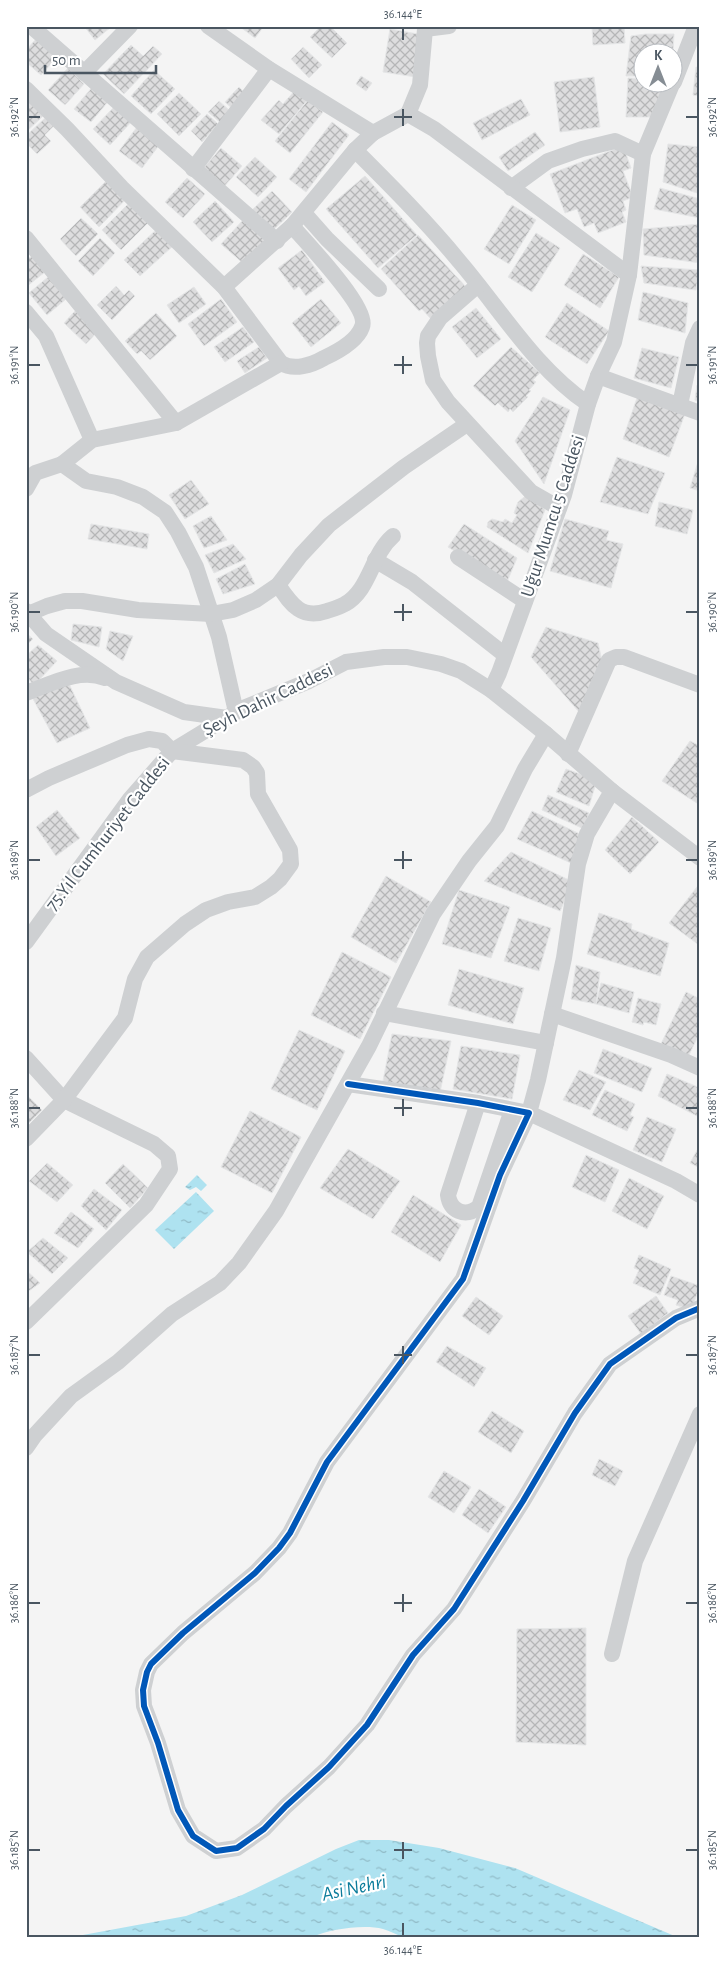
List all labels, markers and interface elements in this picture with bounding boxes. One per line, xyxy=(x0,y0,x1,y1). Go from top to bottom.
text: 36.144°E xyxy=(384,8,422,20)
scale bar xyxy=(45,42,156,74)
north arrow xyxy=(634,42,684,92)
text: K xyxy=(654,49,663,63)
text: 50 m xyxy=(52,53,81,68)
text: 36.192°N xyxy=(8,97,20,137)
text: 36.192°N xyxy=(706,97,718,137)
text: 36.191°N xyxy=(8,346,20,384)
text: 36.191°N xyxy=(706,346,718,384)
street label: Uğur Mumcu 5 Caddesi xyxy=(518,433,588,599)
text: 36.190°N xyxy=(8,591,20,633)
text: 36.190°N xyxy=(706,591,718,633)
street label: Şeyh Dahir Caddesi xyxy=(200,660,336,740)
street label: 75.Yıl Cumhuriyet Caddesi xyxy=(42,753,174,915)
text: 36.189°N xyxy=(8,840,20,880)
text: 36.189°N xyxy=(706,840,718,880)
text: 36.188°N xyxy=(8,1088,20,1128)
text: 36.188°N xyxy=(706,1088,718,1128)
text: 36.187°N xyxy=(8,1335,20,1375)
text: 36.187°N xyxy=(706,1335,718,1375)
text: 36.186°N xyxy=(8,1583,20,1623)
text: 36.186°N xyxy=(706,1583,718,1623)
text: 36.185°N xyxy=(8,1830,20,1870)
text: 36.185°N xyxy=(706,1830,718,1870)
water label: Asi Nehri xyxy=(319,1871,388,1905)
text: 36.144°E xyxy=(384,1944,422,1956)

